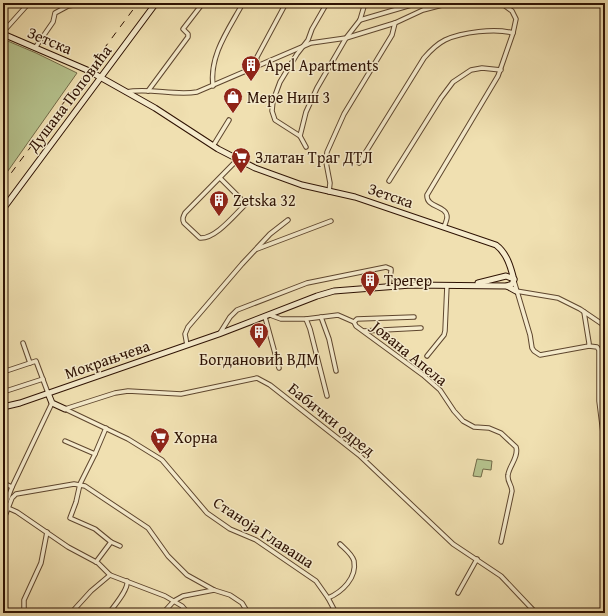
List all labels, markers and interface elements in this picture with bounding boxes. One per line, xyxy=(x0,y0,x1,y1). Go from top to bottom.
street label: Зетска xyxy=(24,20,76,60)
street label: Душана Поповића xyxy=(20,39,117,157)
place label: Apel Apartments xyxy=(265,53,379,77)
building icon: Apel Apartments xyxy=(240,54,262,82)
place label: Мере Ниш 3 xyxy=(247,85,330,109)
shop icon: Мере Ниш 3 xyxy=(222,86,244,114)
place label: Златан Траг ДТЛ xyxy=(255,145,373,169)
supermarket icon: Златан Траг ДТЛ xyxy=(230,146,252,174)
street label: Зетска xyxy=(365,176,417,214)
place label: Zetska 32 xyxy=(233,188,296,212)
building icon: Zetska 32 xyxy=(208,189,230,217)
place label: Трегер xyxy=(384,268,432,292)
building icon: Трегер xyxy=(359,269,381,297)
street label: Јована Апела xyxy=(365,314,453,391)
building icon: Богдановић ВДМ xyxy=(248,321,270,349)
street label: Мокрањчева xyxy=(61,333,153,385)
place label: Богдановић ВДМ xyxy=(199,347,319,371)
street label: Бабички одред xyxy=(283,376,381,462)
place label: Хорна xyxy=(174,425,218,449)
supermarket icon: Хорна xyxy=(149,426,171,454)
street label: Станоја Главаша xyxy=(209,490,320,574)

